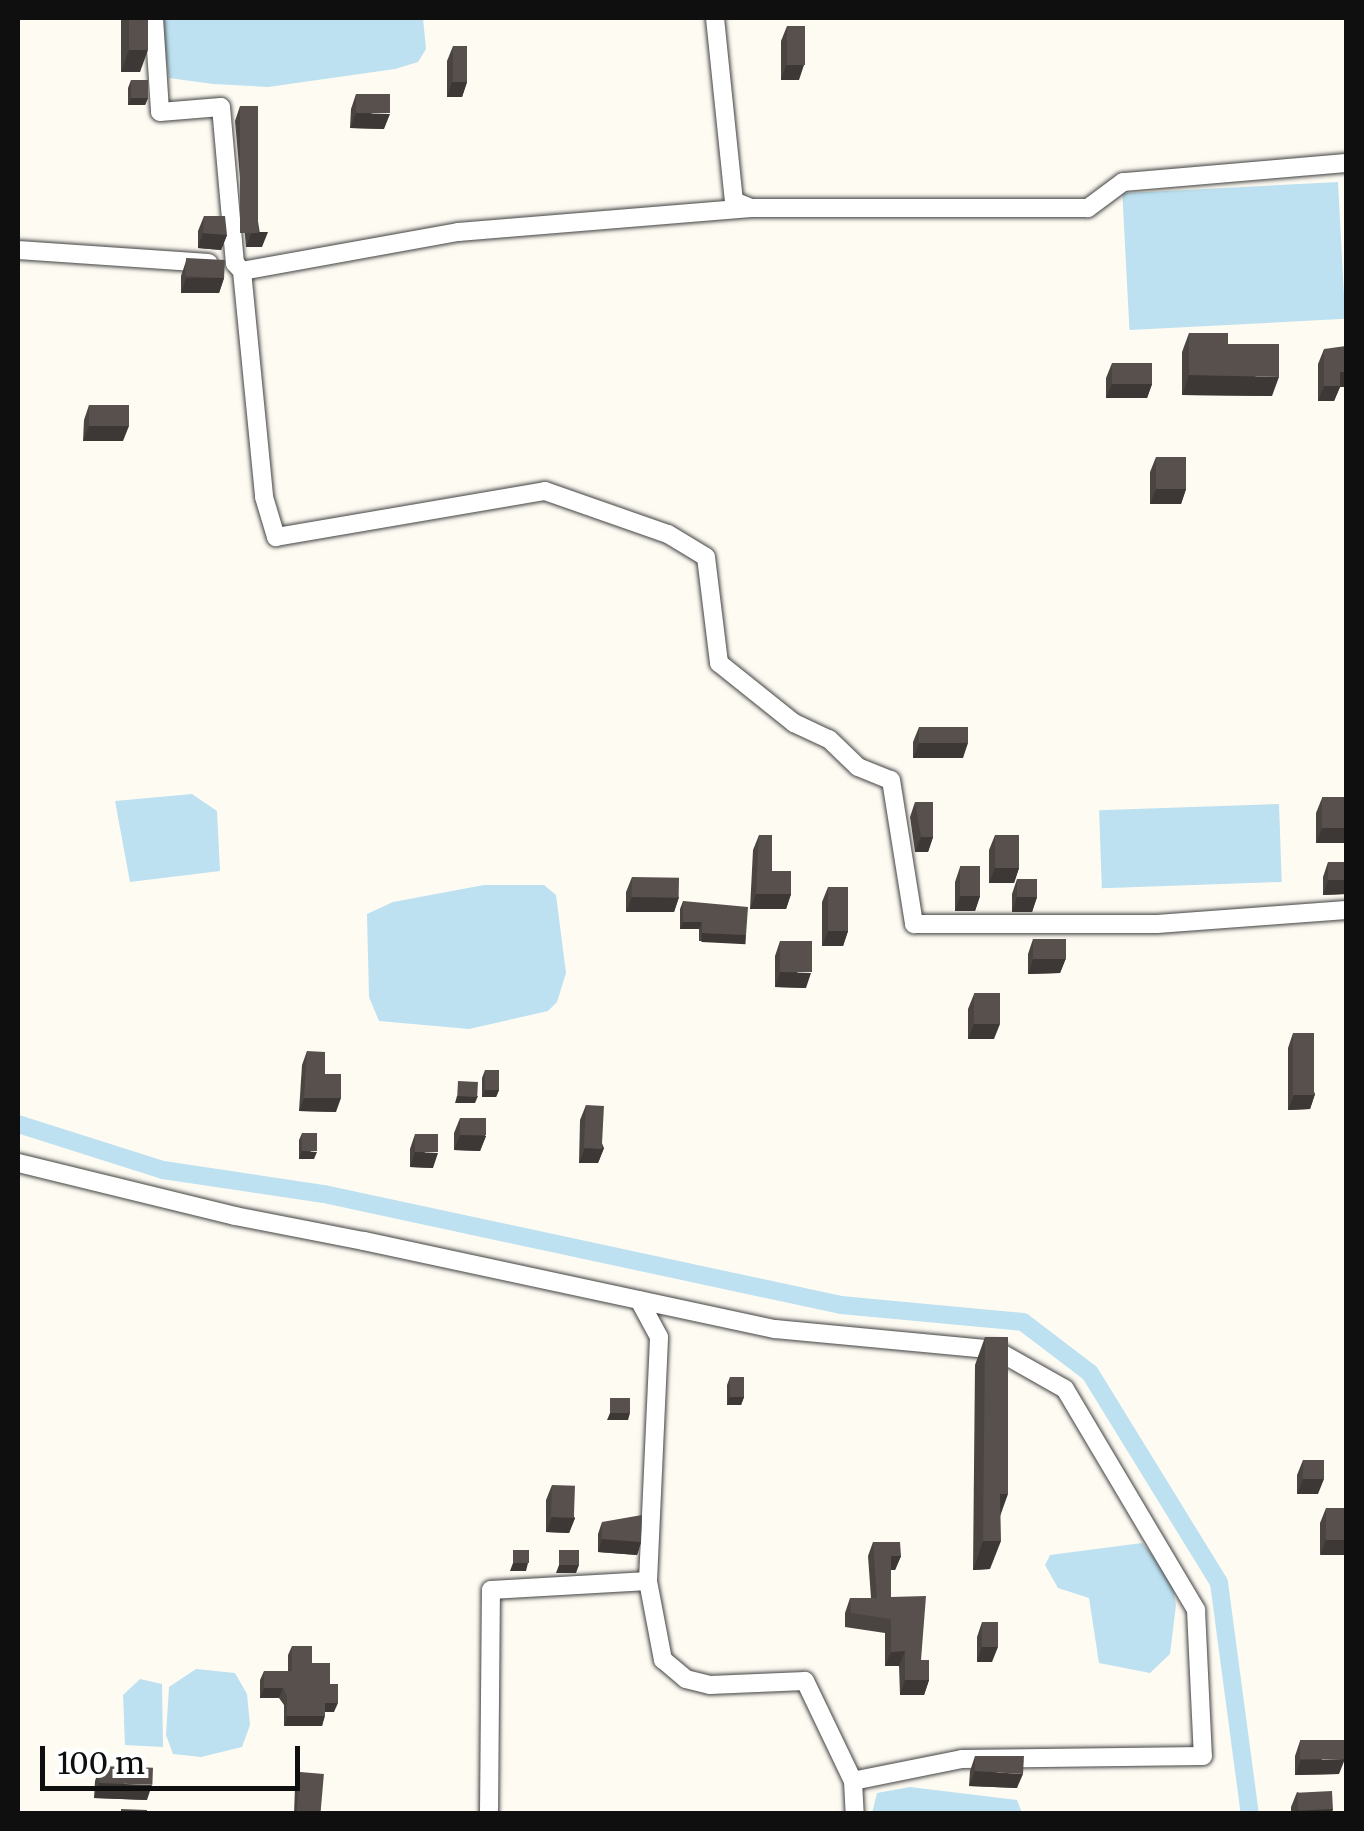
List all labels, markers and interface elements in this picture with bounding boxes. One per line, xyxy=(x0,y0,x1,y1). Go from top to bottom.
scale bar xyxy=(45,1726,305,1788)
text: 100 m xyxy=(57,1744,145,1782)

